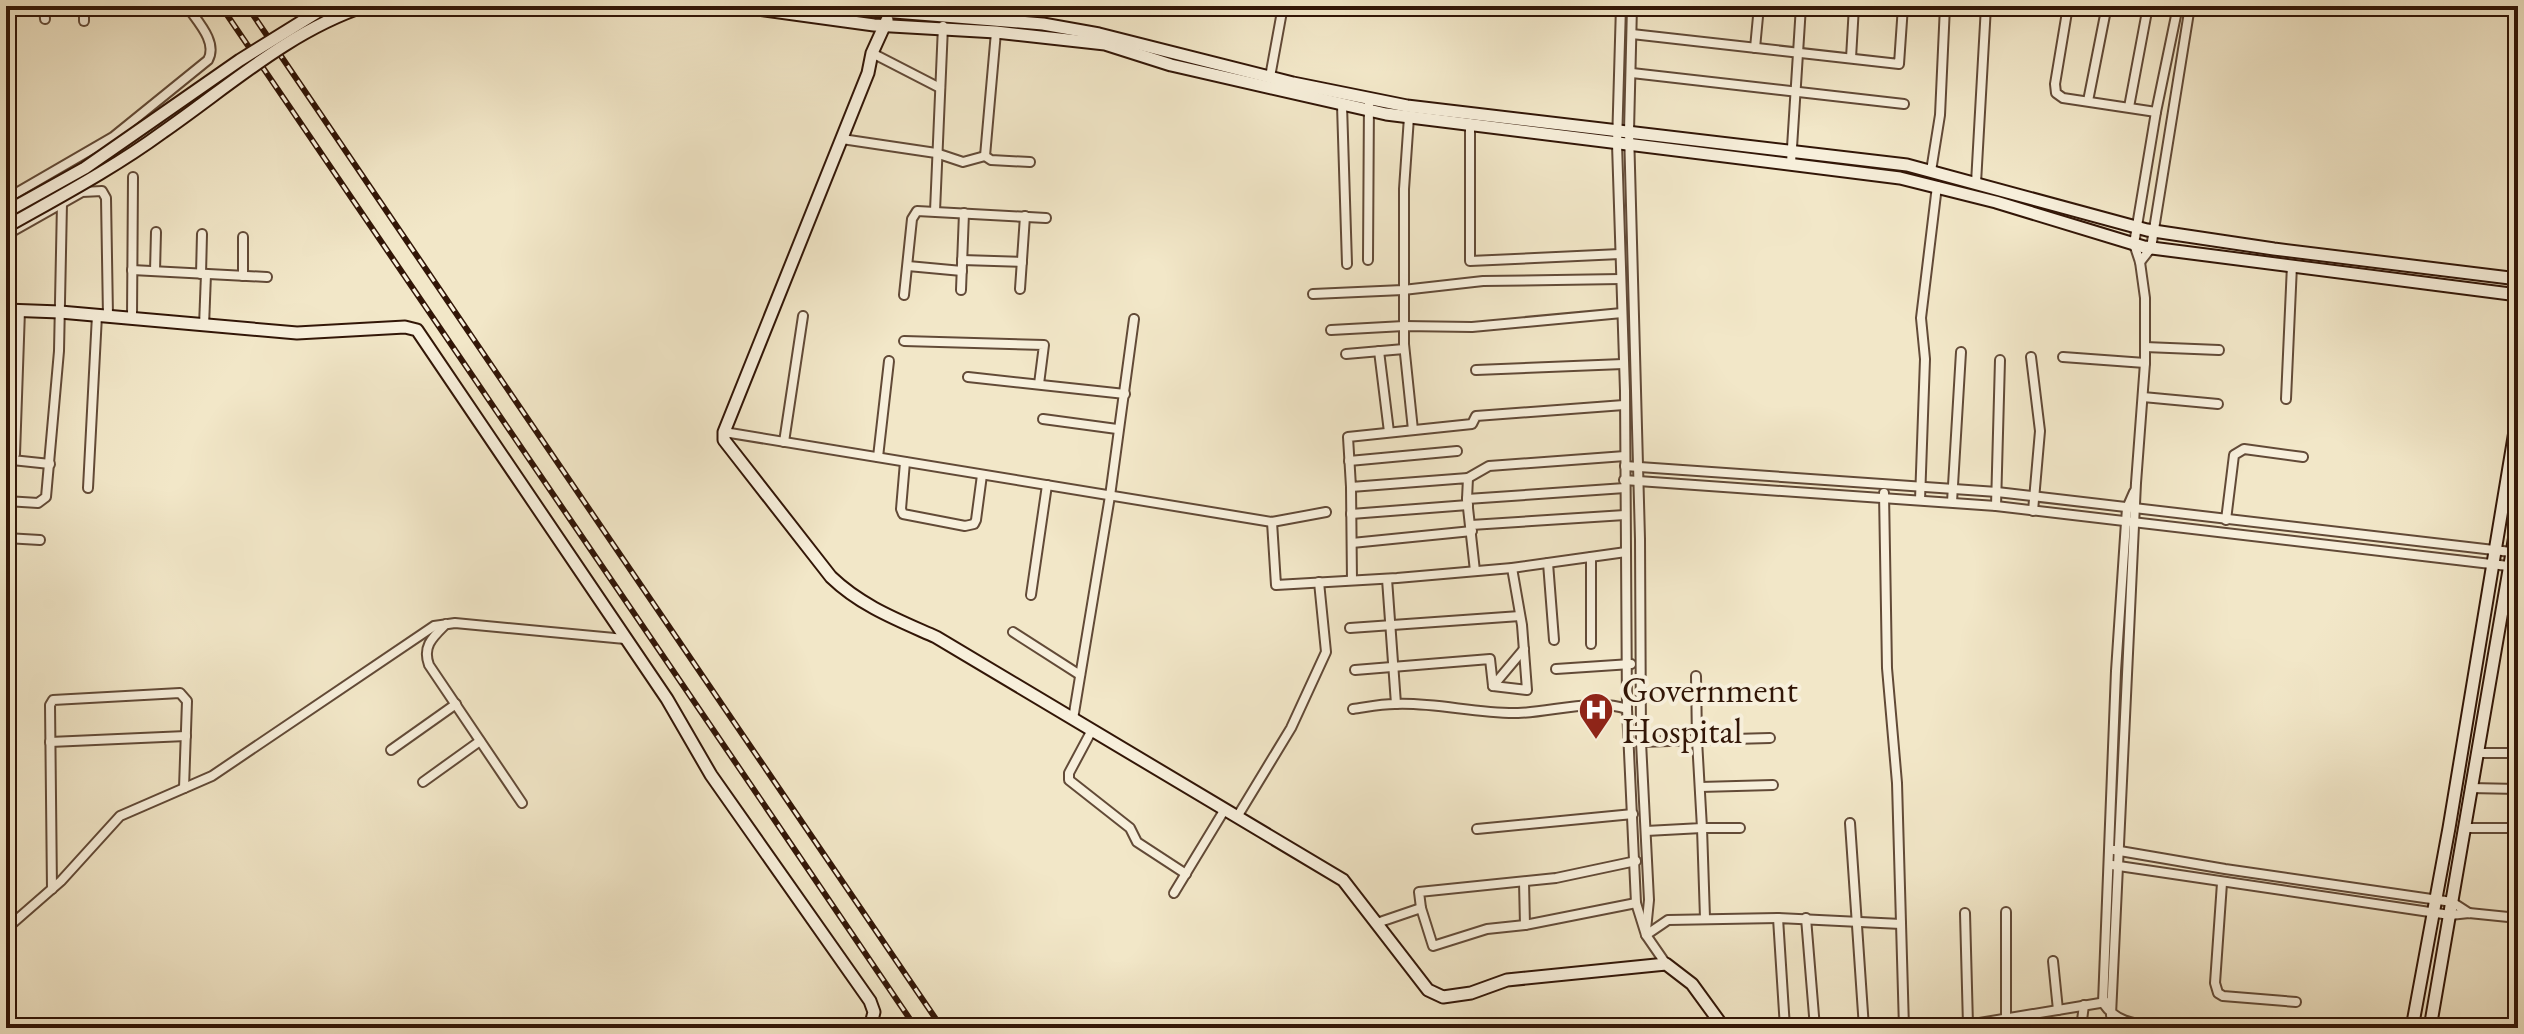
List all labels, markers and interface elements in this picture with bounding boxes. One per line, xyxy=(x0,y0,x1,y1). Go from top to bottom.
place label: Government Hospital xyxy=(1622,666,1799,754)
hospital icon: Government Hospital xyxy=(1577,691,1615,741)

